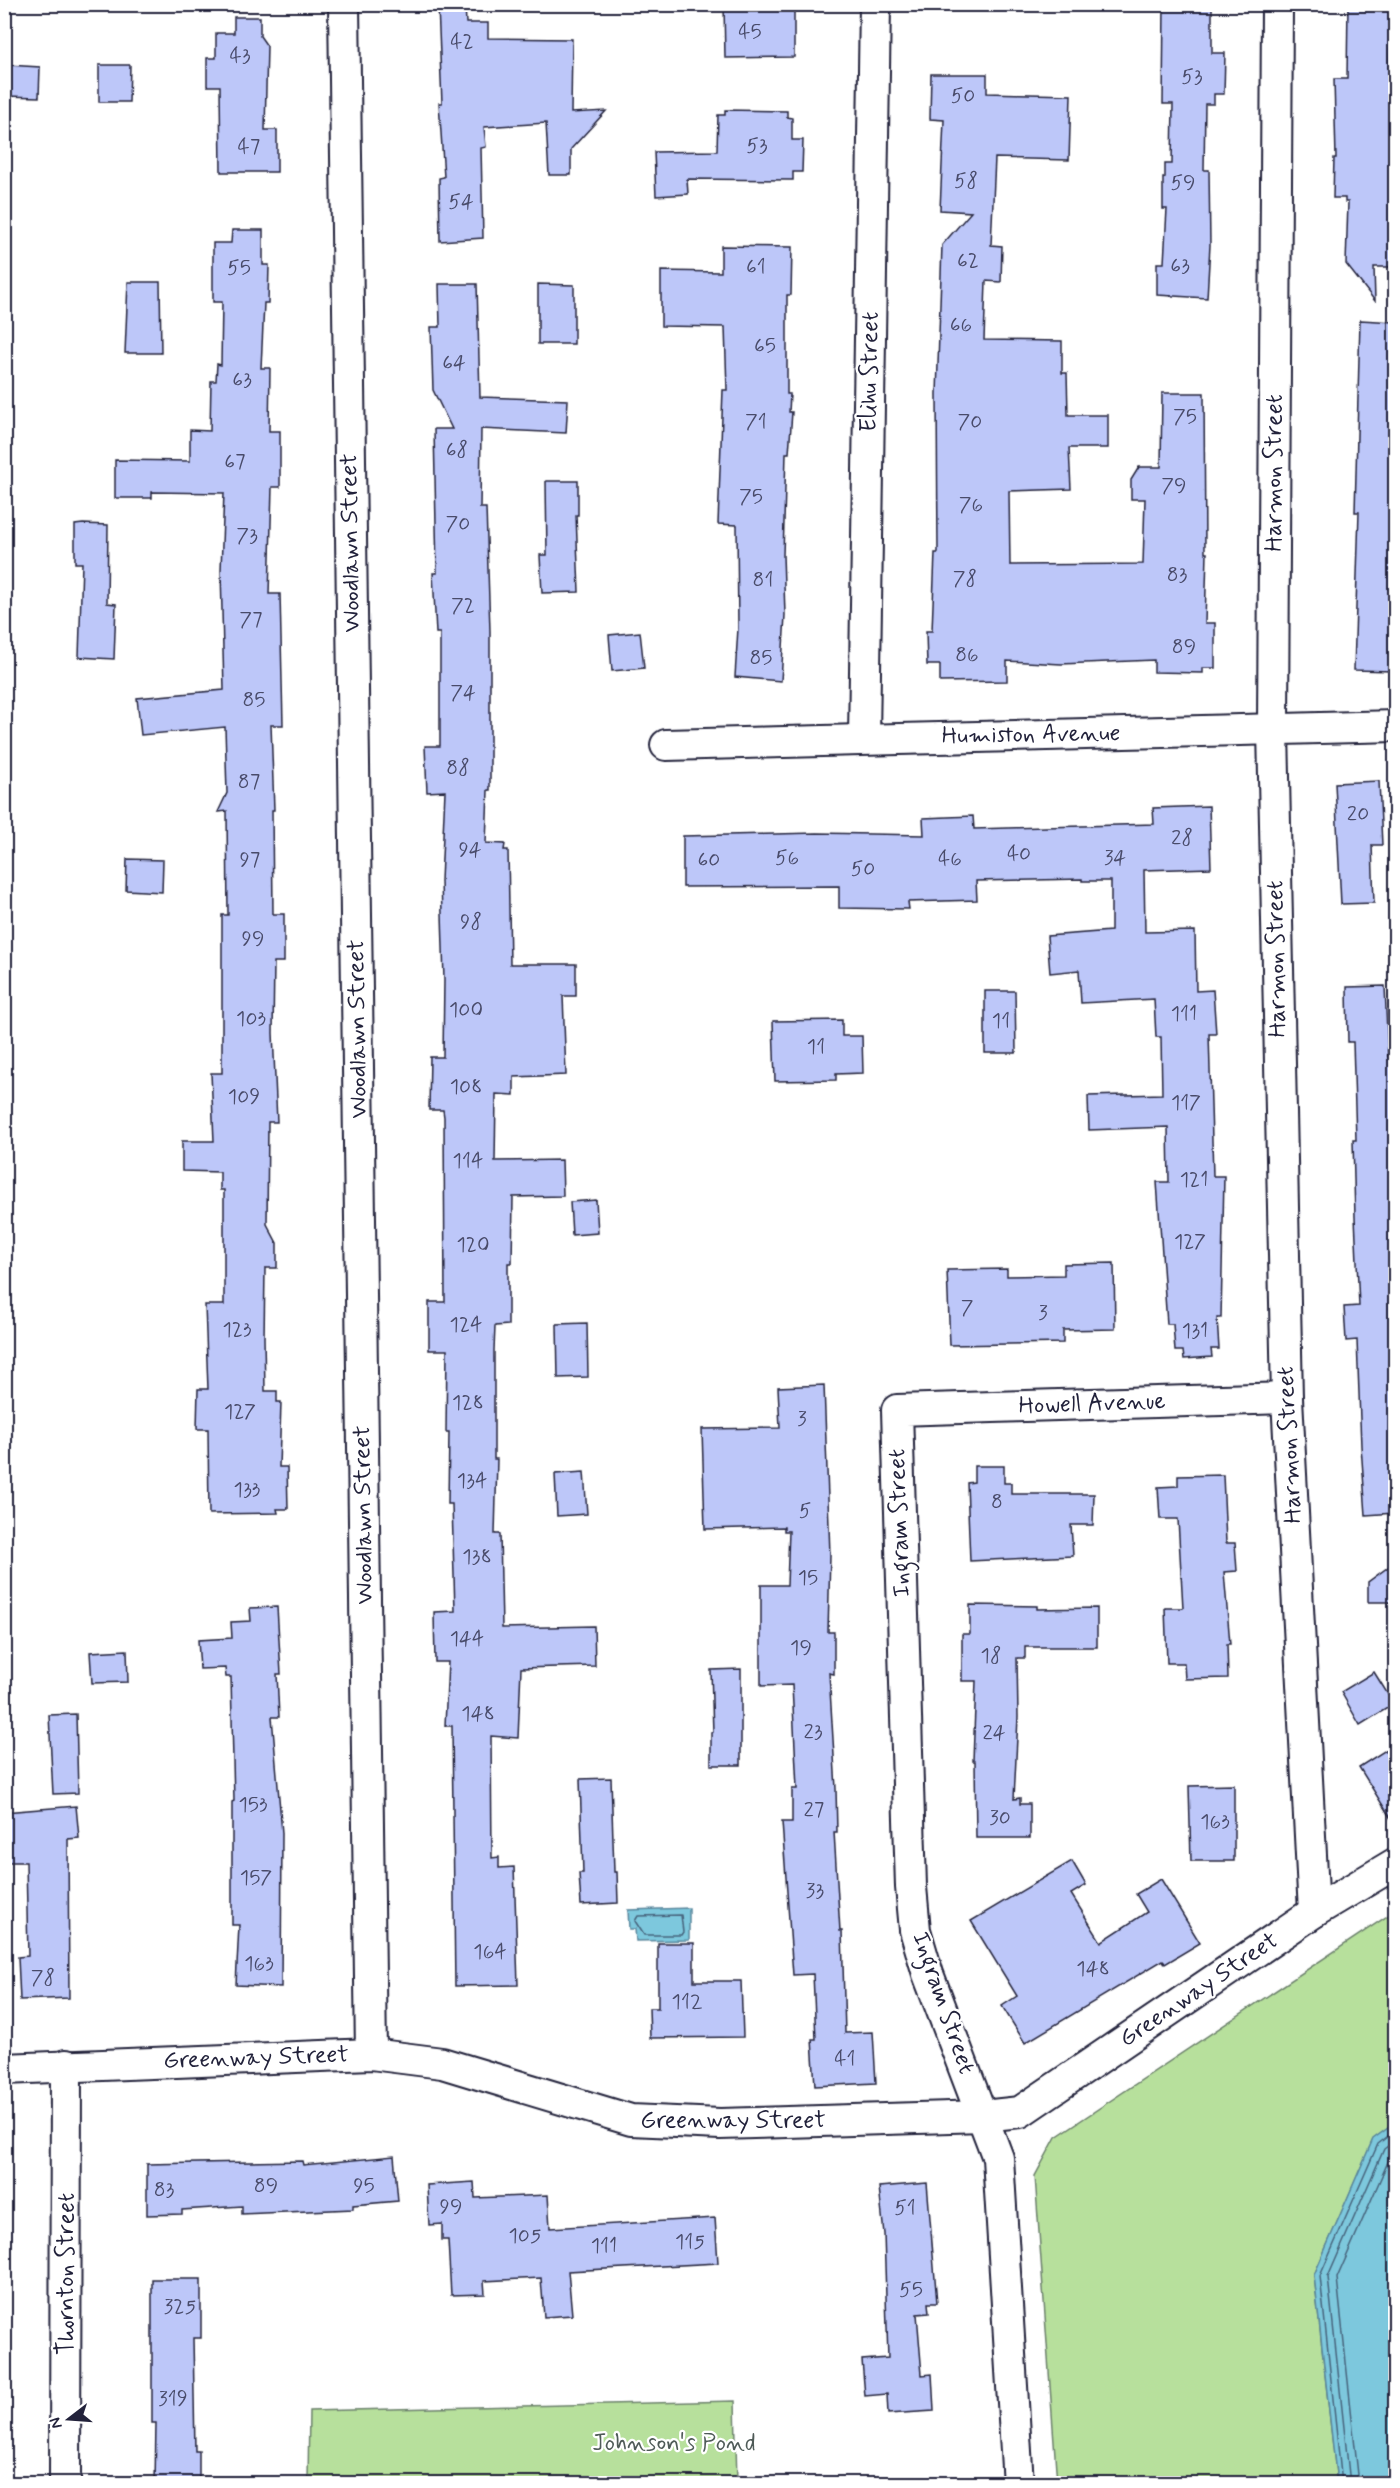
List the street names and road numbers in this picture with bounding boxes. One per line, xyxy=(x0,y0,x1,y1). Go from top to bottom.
street label: Elihu Street xyxy=(853,311,887,433)
street label: Harmon Street xyxy=(1259,394,1290,552)
street label: Woodlawn Street xyxy=(334,453,368,633)
street label: Humiston Avenue xyxy=(941,718,1121,752)
street label: Harmon Street xyxy=(1260,880,1294,1038)
street label: Woodlawn Street xyxy=(341,939,375,1119)
street label: Harmon Street xyxy=(1270,1366,1310,1524)
street label: Howell Avenue xyxy=(1018,1386,1166,1422)
street label: Woodlawn Street xyxy=(347,1425,381,1605)
street label: Ingram Street xyxy=(882,1448,921,1598)
street label: Greenway Street xyxy=(1113,1925,1285,2055)
street label: Ingram Street xyxy=(901,1928,982,2079)
street label: Greenway Street xyxy=(163,2039,349,2077)
street label: Greenway Street xyxy=(640,2105,826,2136)
street label: Thornton Street xyxy=(51,2193,82,2355)

